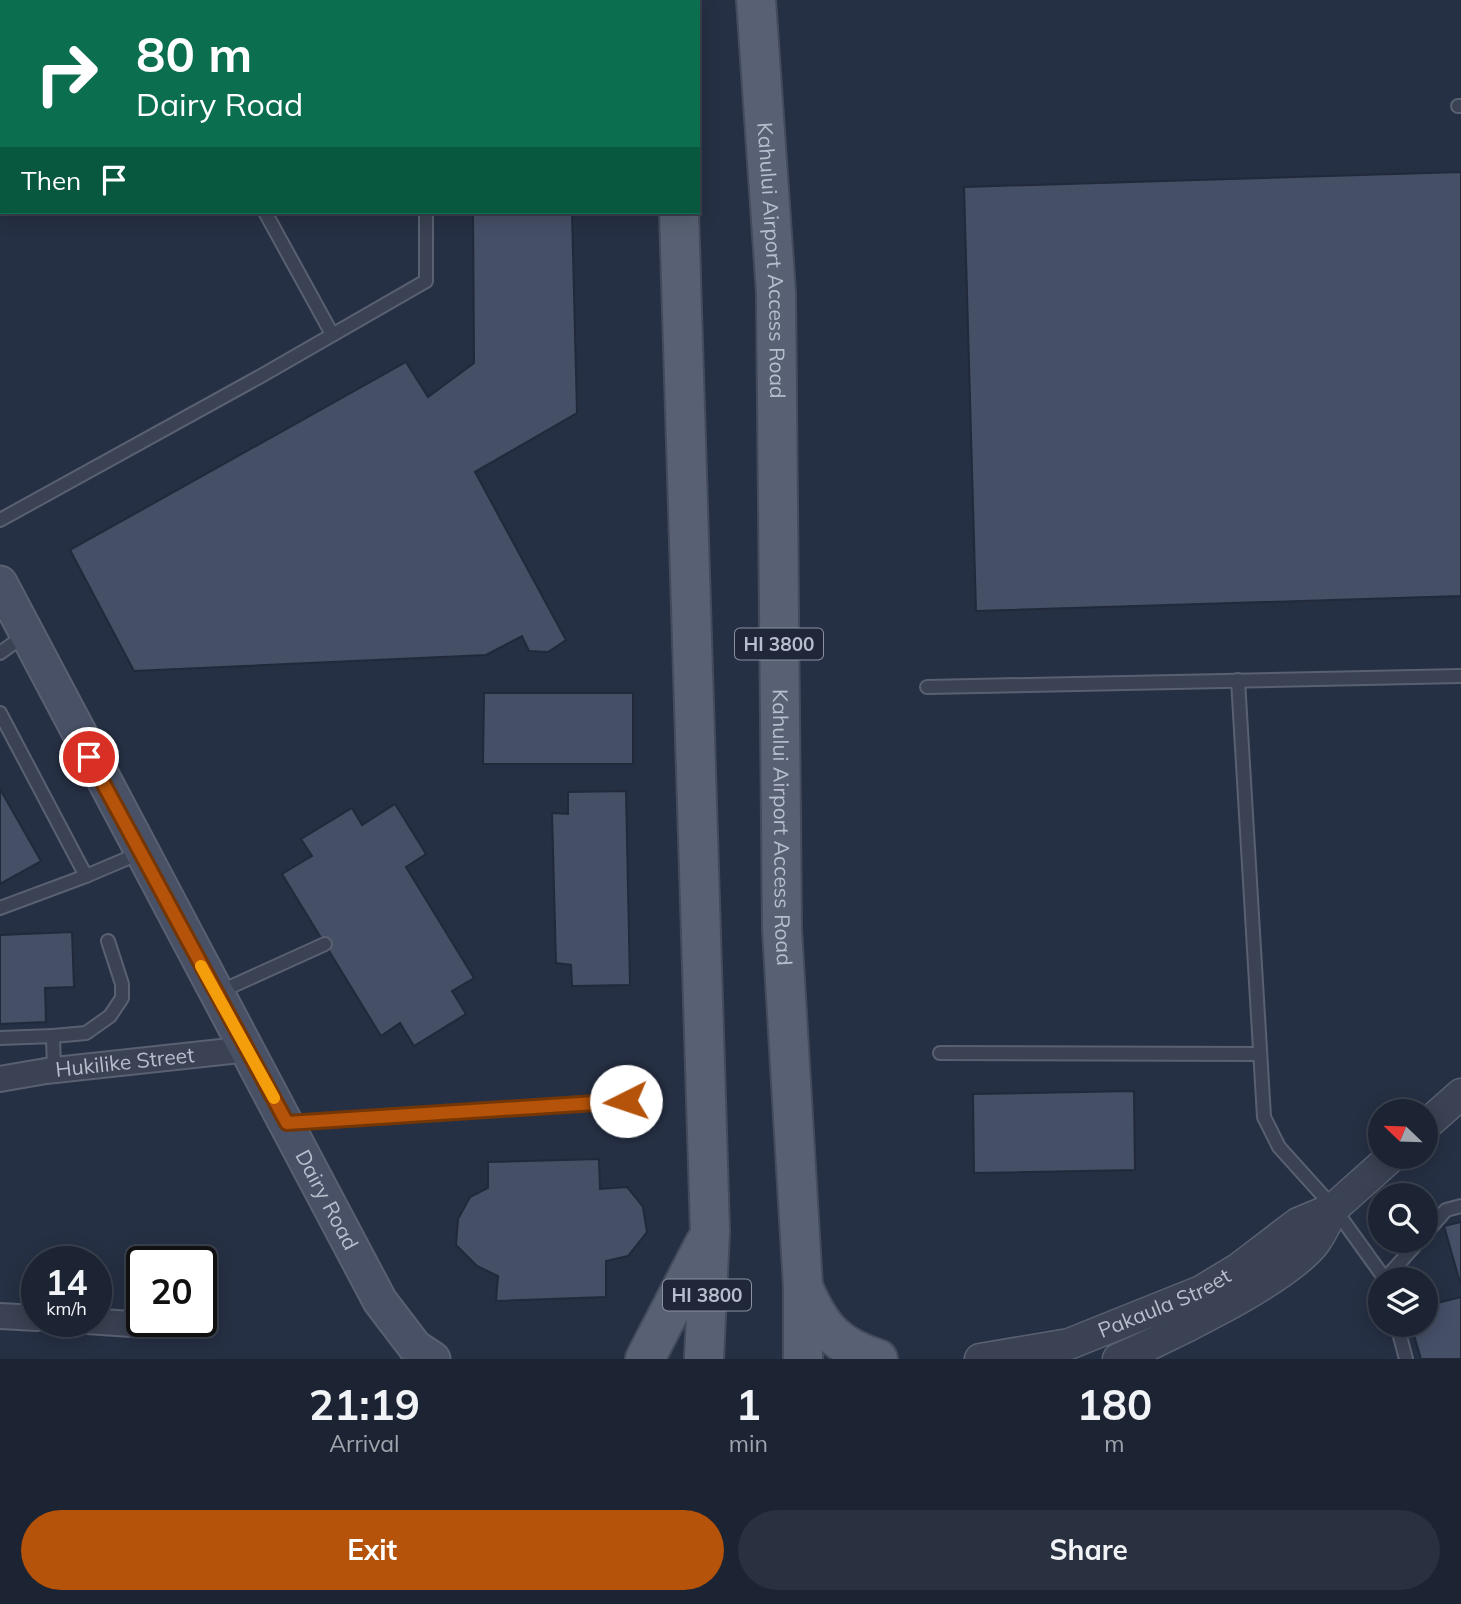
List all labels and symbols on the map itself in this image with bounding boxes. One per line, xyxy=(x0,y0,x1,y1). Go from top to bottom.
street label: Kahului Airport Access Road xyxy=(752,121,791,399)
road number: HI 3800 xyxy=(735,628,823,660)
street label: Kahului Airport Access Road xyxy=(768,689,798,966)
pin xyxy=(59,727,119,787)
street label: Hukilike Street xyxy=(54,1041,196,1082)
position arrow xyxy=(589,1064,663,1138)
north arrow xyxy=(1368,1099,1438,1169)
street label: Dairy Road xyxy=(290,1145,365,1254)
speed limit sign: 20 xyxy=(126,1246,217,1337)
street label: Pakaula Street xyxy=(1094,1262,1235,1343)
road number: HI 3800 xyxy=(663,1280,751,1310)

